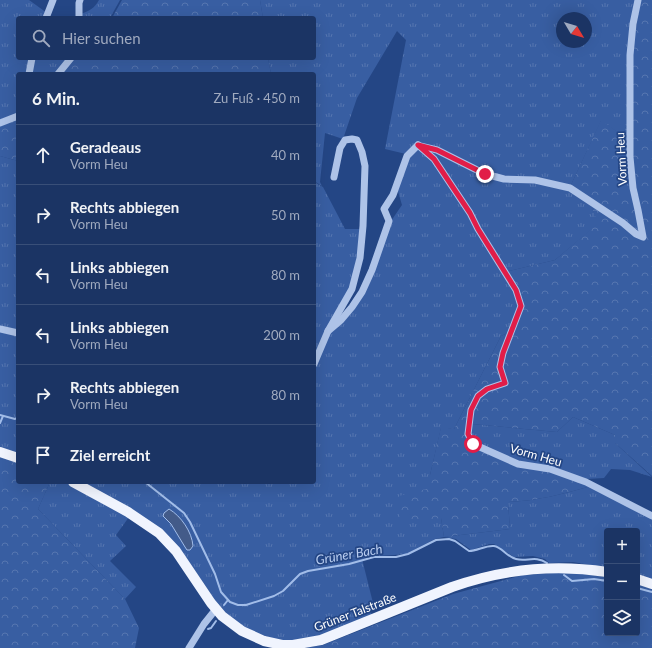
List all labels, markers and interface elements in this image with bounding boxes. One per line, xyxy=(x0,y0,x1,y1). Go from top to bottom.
north arrow xyxy=(556,12,592,48)
search box xyxy=(16,16,316,60)
icon: search xyxy=(30,27,52,49)
text: Hier suchen xyxy=(62,29,141,47)
text: 6 Min. xyxy=(32,88,80,109)
text: Zu Fuß · 450 m xyxy=(214,90,300,106)
street label: Vorm Heu xyxy=(612,132,630,186)
text: Geradeaus xyxy=(70,138,141,156)
icon: ahead xyxy=(32,144,54,166)
text: 40 m xyxy=(271,147,300,163)
text: Vorm Heu xyxy=(70,156,128,172)
route end xyxy=(476,165,494,183)
text: Rechts abbiegen xyxy=(70,198,179,216)
icon: right xyxy=(32,204,54,226)
text: 50 m xyxy=(271,207,300,223)
text: Vorm Heu xyxy=(70,216,128,232)
text: Links abbiegen xyxy=(70,258,169,276)
icon: left xyxy=(32,264,54,286)
text: 80 m xyxy=(271,267,300,283)
text: Vorm Heu xyxy=(70,276,128,292)
text: Links abbiegen xyxy=(70,318,169,336)
icon: left xyxy=(32,324,54,346)
text: 200 m xyxy=(263,327,300,343)
text: Vorm Heu xyxy=(70,336,128,352)
text: Rechts abbiegen xyxy=(70,378,179,396)
icon: right xyxy=(32,384,54,406)
text: 80 m xyxy=(271,387,300,403)
text: Vorm Heu xyxy=(70,396,128,412)
route start xyxy=(464,435,482,453)
street label: Vorm Heu xyxy=(508,440,564,470)
icon: arrive xyxy=(32,444,54,466)
text: Ziel erreicht xyxy=(70,446,150,464)
map controls xyxy=(604,528,640,636)
button: + xyxy=(604,528,640,564)
water label: Grüner Bach xyxy=(314,540,384,568)
button: − xyxy=(604,564,640,600)
street label: Grüner Talstraße xyxy=(312,589,398,635)
button: layers xyxy=(604,600,640,636)

